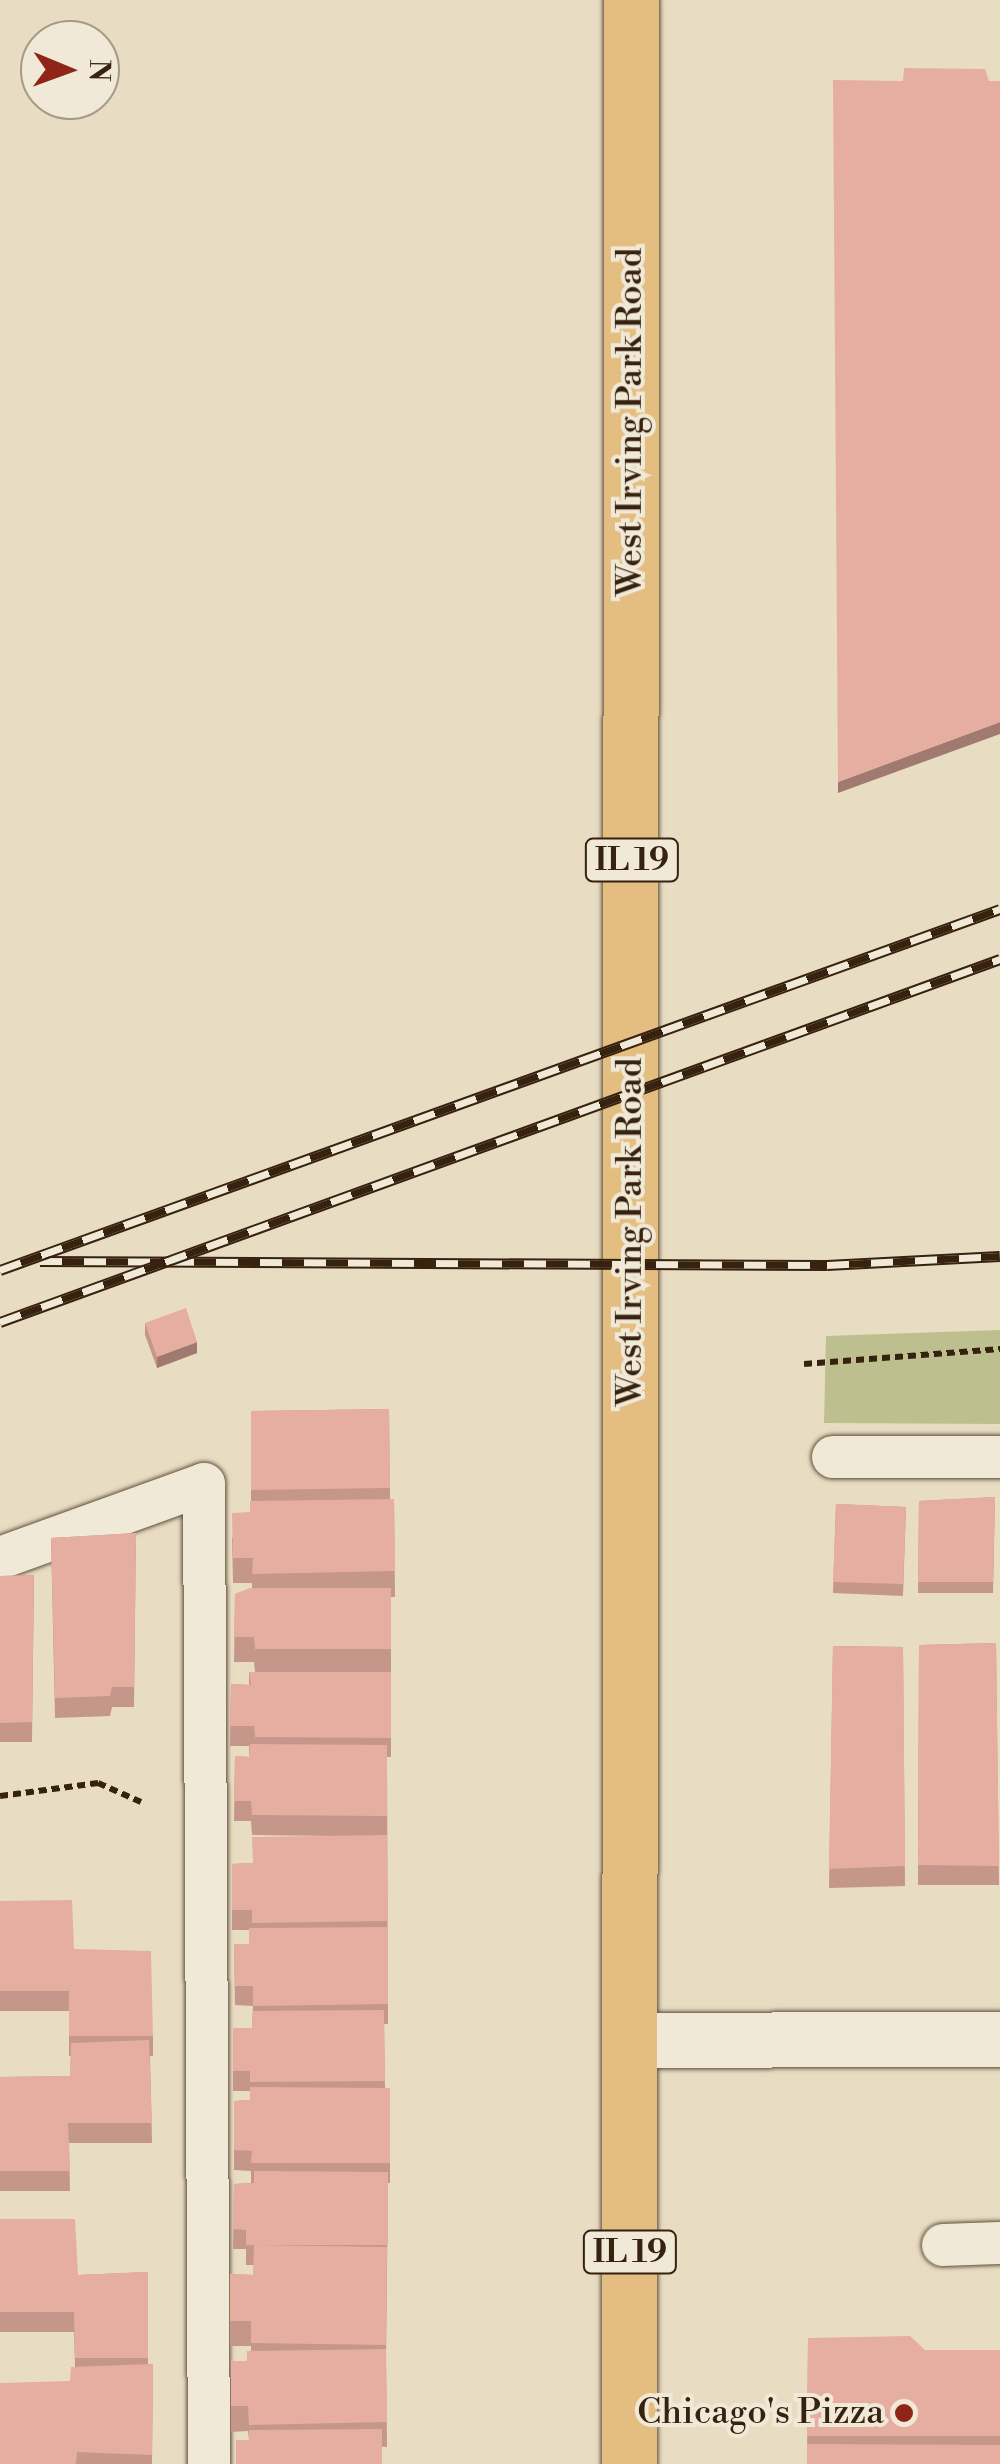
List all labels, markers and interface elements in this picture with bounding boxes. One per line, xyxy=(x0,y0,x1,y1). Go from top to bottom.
north arrow xyxy=(20,20,120,120)
text: N xyxy=(81,59,116,82)
street label: West Irving Park Road xyxy=(610,248,652,596)
road number: IL 19 xyxy=(584,833,680,887)
street label: West Irving Park Road xyxy=(610,1058,652,1406)
road number: IL 19 xyxy=(582,2225,678,2279)
place label: Chicago's Pizza xyxy=(637,2392,884,2434)
marker: Chicago's Pizza xyxy=(893,2402,915,2424)

